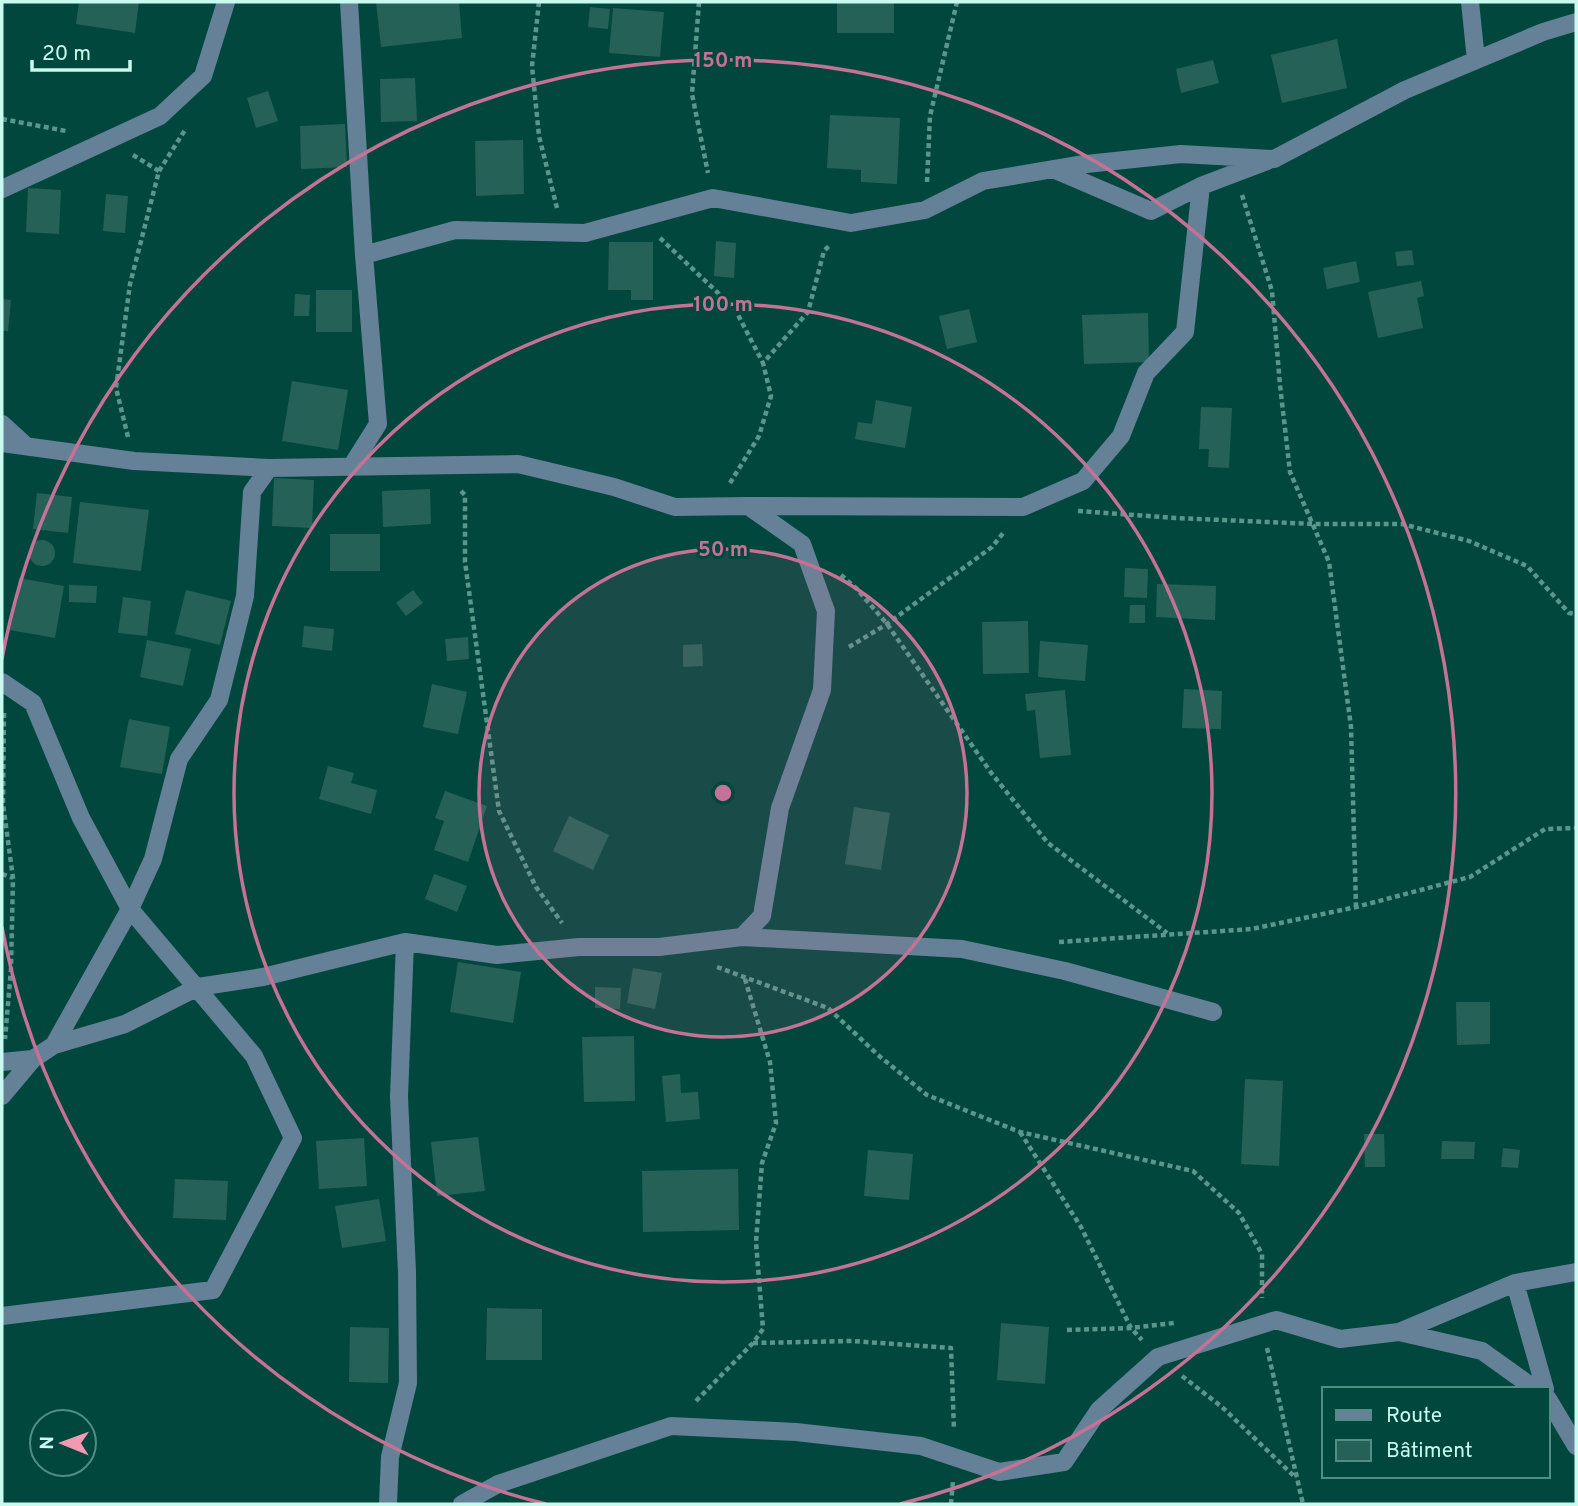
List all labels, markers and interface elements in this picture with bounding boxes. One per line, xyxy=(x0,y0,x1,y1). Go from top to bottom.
scale bar xyxy=(32,28,130,72)
text: 20 m xyxy=(42,41,91,68)
text: 150 m xyxy=(694,48,752,75)
text: 100 m xyxy=(693,292,753,319)
text: 50 m xyxy=(698,537,748,564)
centre of rings xyxy=(711,781,735,805)
legend xyxy=(1322,1387,1550,1478)
text: Route xyxy=(1386,1403,1442,1430)
north arrow xyxy=(28,1408,98,1478)
text: N xyxy=(36,1436,60,1450)
text: Bâtiment xyxy=(1386,1438,1473,1465)

